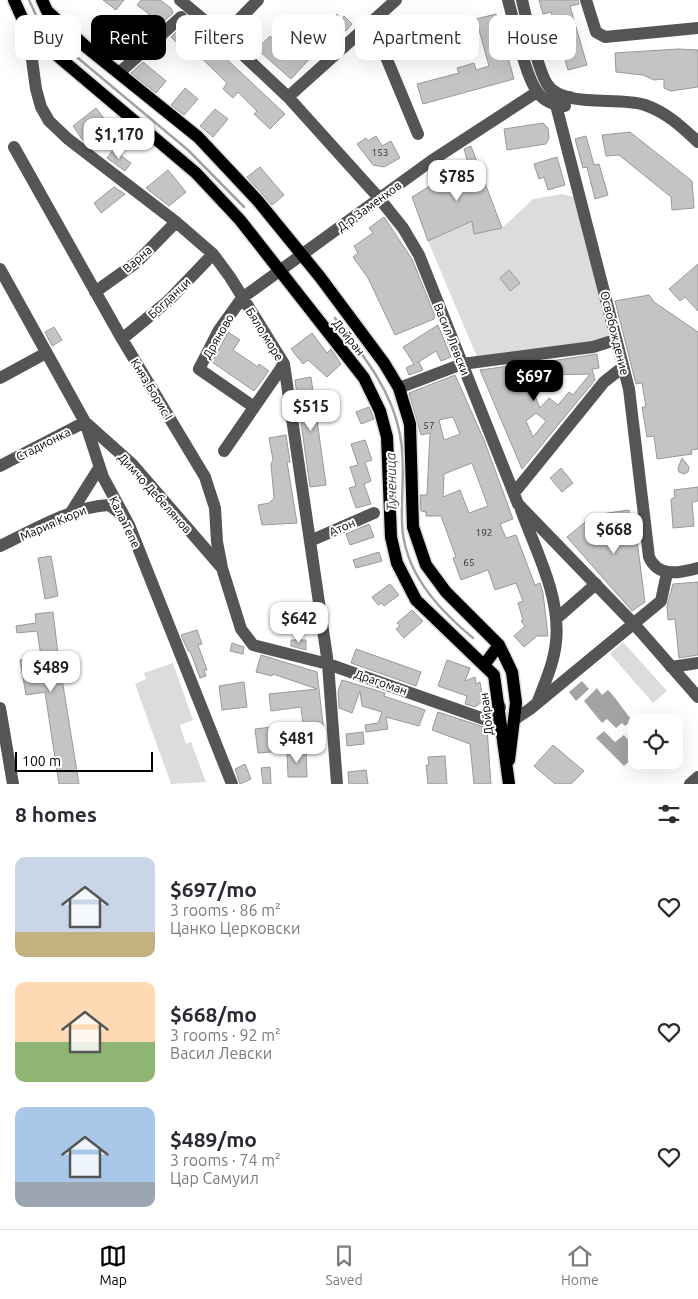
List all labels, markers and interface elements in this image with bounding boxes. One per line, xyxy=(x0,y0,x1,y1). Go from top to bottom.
chip: Buy xyxy=(15,15,81,60)
chip: Rent xyxy=(91,15,166,60)
chip: Filters xyxy=(176,15,262,60)
chip: New xyxy=(272,15,345,60)
chip: Apartment xyxy=(355,15,479,60)
chip: House xyxy=(489,15,576,60)
pin: $1,170 xyxy=(78,118,160,160)
text: $1,170 xyxy=(94,125,144,143)
house number: 153 xyxy=(372,147,388,158)
pin: $785 xyxy=(427,160,487,202)
text: $785 xyxy=(439,167,475,185)
street label: Д-р Заменхов xyxy=(334,178,404,234)
street label: Варна xyxy=(120,243,154,275)
street label: Богданци xyxy=(145,275,193,321)
street label: Освобождение xyxy=(598,290,632,376)
street label: Васил Левски xyxy=(432,301,472,377)
street label: Бяло море xyxy=(244,305,286,363)
street label: Дряново xyxy=(200,311,236,361)
street label: Дойран xyxy=(331,316,367,358)
street label: Княз Борис I xyxy=(129,356,175,422)
pin: $697 xyxy=(504,360,564,402)
text: $697 xyxy=(516,367,552,385)
pin: $515 xyxy=(281,390,341,432)
text: $515 xyxy=(293,397,329,415)
house number: 57 xyxy=(423,420,435,431)
street label: Стадионка xyxy=(14,425,72,463)
street label: Димчо Дебелянов xyxy=(116,450,194,536)
water label: Тученица xyxy=(382,452,400,512)
street label: Кала Тепе xyxy=(107,494,143,550)
street label: Мария Кюри xyxy=(18,503,88,543)
pin: $668 xyxy=(584,512,644,555)
street label: Атон xyxy=(327,516,357,538)
text: $668 xyxy=(596,520,632,538)
house number: 192 xyxy=(476,527,492,538)
house number: 65 xyxy=(463,557,475,568)
pin: $642 xyxy=(269,602,329,644)
text: $642 xyxy=(281,609,317,627)
pin: $489 xyxy=(21,650,81,693)
text: $489 xyxy=(33,658,69,676)
street label: Драгоман xyxy=(353,667,409,697)
street label: Дойран xyxy=(477,692,495,736)
map controls xyxy=(628,714,683,769)
button: locate xyxy=(628,714,683,769)
pin: $481 xyxy=(267,722,327,764)
text: $481 xyxy=(279,729,315,747)
scale bar xyxy=(15,749,152,772)
text: 100 m xyxy=(22,753,61,769)
icon: filters xyxy=(655,800,683,828)
text: 8 homes xyxy=(15,802,97,826)
icon: home xyxy=(55,877,115,937)
text: $697/mo xyxy=(170,877,257,901)
icon: heart xyxy=(655,893,683,921)
text: 3 rooms · 86 m² xyxy=(170,901,281,919)
text: Цанко Церковски xyxy=(170,919,301,937)
icon: home xyxy=(55,1002,115,1062)
text: $668/mo xyxy=(170,1002,257,1026)
icon: heart xyxy=(655,1018,683,1046)
text: 3 rooms · 92 m² xyxy=(170,1026,281,1044)
text: Васил Левски xyxy=(170,1044,272,1062)
icon: home xyxy=(55,1127,115,1187)
text: $489/mo xyxy=(170,1127,257,1151)
icon: heart xyxy=(655,1143,683,1171)
text: 3 rooms · 74 m² xyxy=(170,1151,281,1169)
text: Цар Самуил xyxy=(170,1169,259,1187)
tab: Map xyxy=(99,1242,127,1288)
tab: Saved xyxy=(325,1242,363,1288)
tab: Home xyxy=(561,1242,599,1288)

